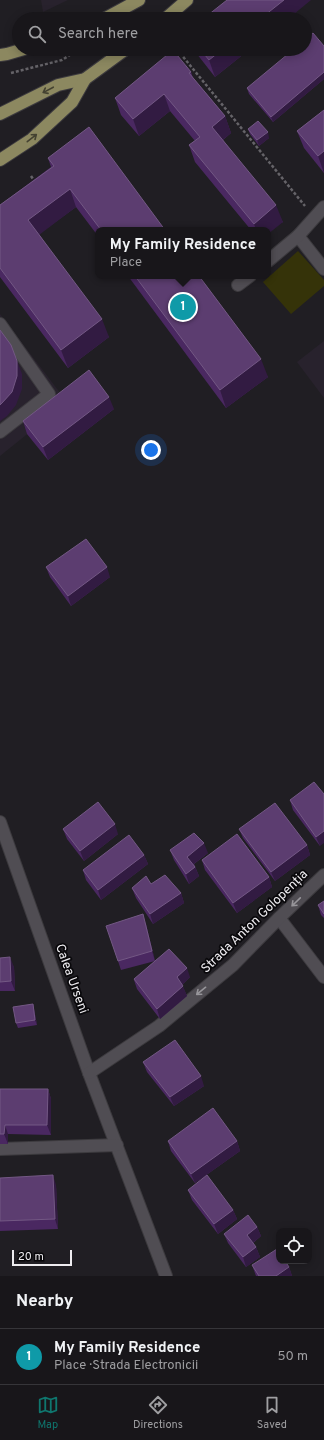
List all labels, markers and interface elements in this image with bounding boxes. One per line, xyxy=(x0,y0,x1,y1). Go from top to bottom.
search box xyxy=(12,12,312,56)
icon: search xyxy=(26,23,48,45)
text: Search here xyxy=(58,25,138,44)
one-way arrow xyxy=(42,87,54,95)
one-way arrow xyxy=(27,134,38,143)
popup xyxy=(95,227,271,279)
text: My Family Residence xyxy=(110,236,256,255)
text: Place xyxy=(110,255,142,271)
pin: 1 xyxy=(170,292,196,322)
your location xyxy=(141,440,161,460)
street label: Strada Anton Golopenția xyxy=(198,867,312,977)
one-way arrow xyxy=(291,897,301,907)
street label: Calea Urseni xyxy=(51,942,91,1016)
one-way arrow xyxy=(196,987,207,996)
map controls xyxy=(276,1228,312,1264)
button: locate xyxy=(276,1228,312,1264)
scale bar xyxy=(12,1248,72,1267)
text: 20 m xyxy=(18,1250,44,1264)
text: Nearby xyxy=(16,1291,73,1313)
text: My Family Residence xyxy=(54,1339,200,1358)
text: 1 xyxy=(26,1349,32,1365)
text: 50 m xyxy=(278,1349,308,1365)
text: Place · Strada Electronicii xyxy=(54,1358,198,1374)
tab: Map xyxy=(37,1394,59,1432)
tab: Directions xyxy=(133,1394,183,1432)
tab: Saved xyxy=(257,1394,287,1432)

